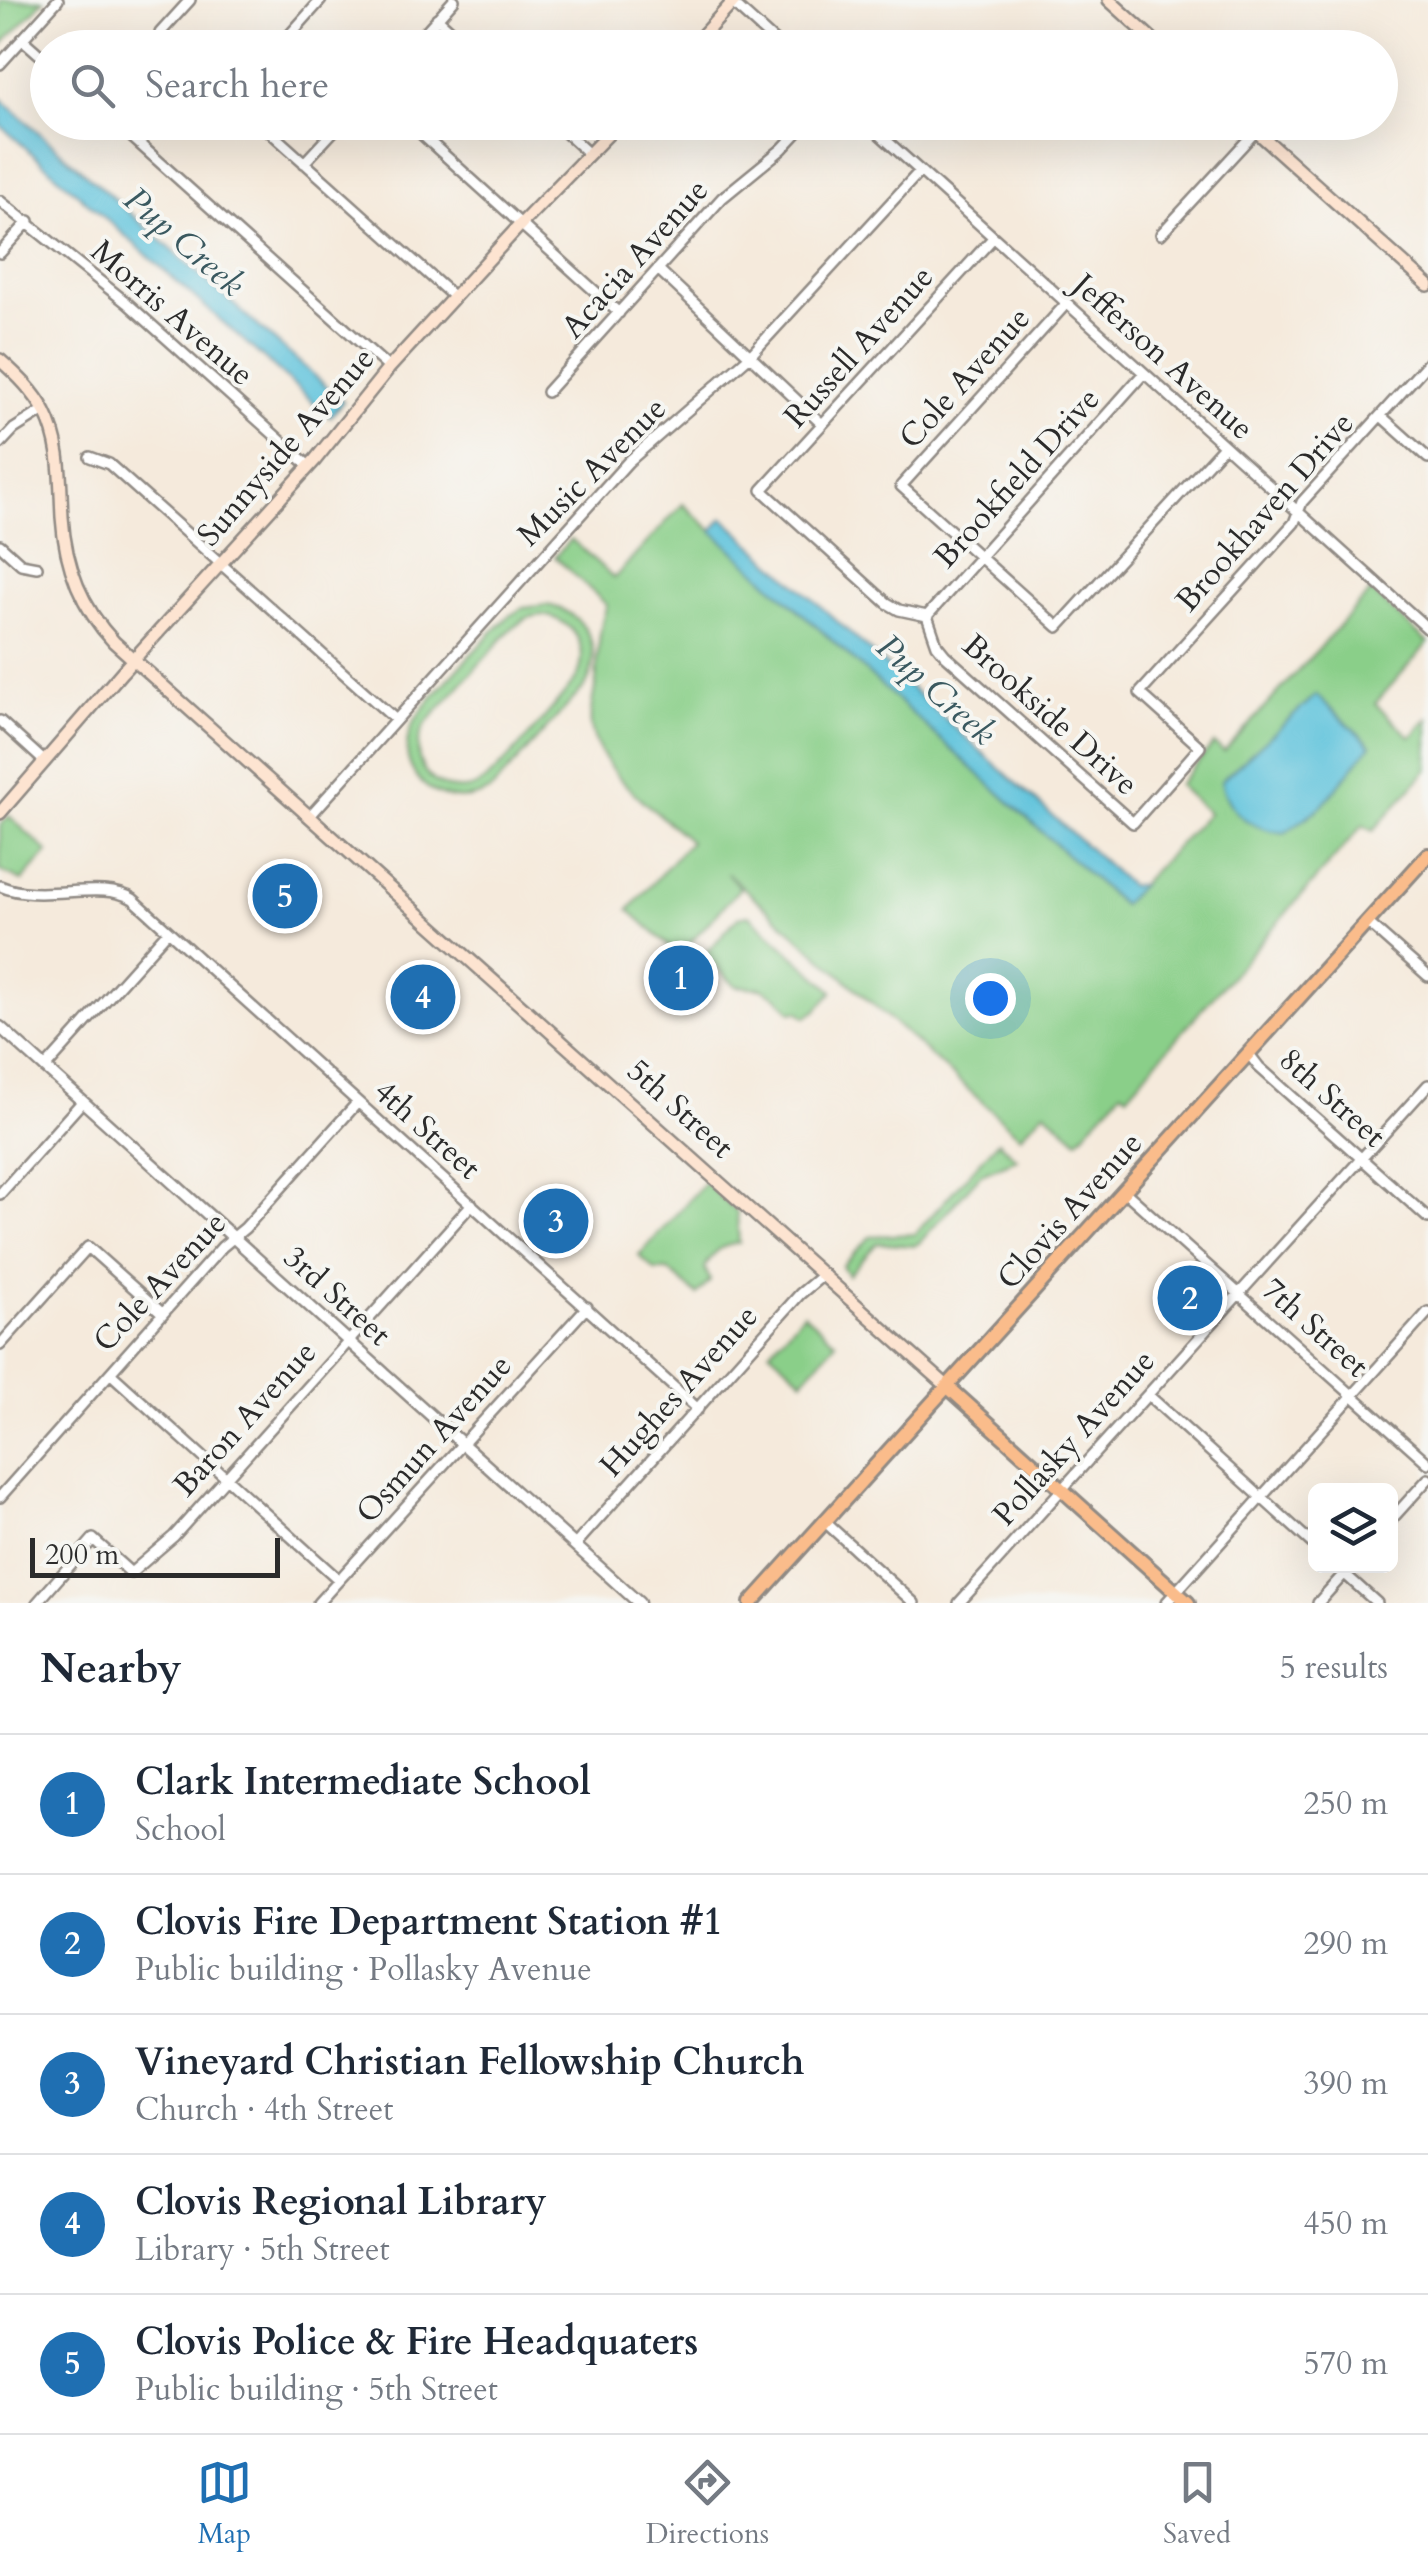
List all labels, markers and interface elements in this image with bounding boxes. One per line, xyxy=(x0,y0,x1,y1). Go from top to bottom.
search box xyxy=(30,30,1398,140)
icon: search xyxy=(65,58,120,113)
text: Search here xyxy=(145,59,329,111)
street label: Acacia Avenue xyxy=(551,170,719,348)
water label: Pup Creek xyxy=(113,176,255,308)
street label: Morris Avenue xyxy=(81,230,263,396)
street label: Russell Avenue xyxy=(774,256,944,438)
street label: Jefferson Avenue xyxy=(1060,261,1263,450)
street label: Cole Avenue xyxy=(890,298,1040,458)
street label: Sunnyside Avenue xyxy=(187,338,385,556)
street label: Brookfield Drive xyxy=(924,378,1110,578)
street label: Music Avenue xyxy=(508,388,676,556)
street label: Brookhaven Drive xyxy=(1166,403,1364,621)
water label: Pup Creek xyxy=(866,623,1007,757)
street label: Brookside Drive xyxy=(953,624,1147,806)
pin: 5 xyxy=(252,858,318,934)
pin: 1 xyxy=(648,940,714,1016)
pin: 4 xyxy=(390,960,456,1034)
your location xyxy=(965,973,1016,1024)
street label: 8th Street xyxy=(1269,1038,1395,1158)
street label: 5th Street xyxy=(617,1049,743,1169)
street label: 4th Street xyxy=(364,1070,490,1190)
street label: Clovis Avenue xyxy=(987,1123,1153,1299)
pin: 3 xyxy=(524,1184,588,1258)
street label: Cole Avenue xyxy=(84,1202,236,1362)
street label: 3rd Street xyxy=(274,1236,400,1356)
pin: 2 xyxy=(1158,1260,1222,1336)
street label: 7th Street xyxy=(1252,1268,1378,1388)
street label: Hughes Avenue xyxy=(590,1295,768,1487)
street label: Baron Avenue xyxy=(163,1332,327,1506)
street label: Pollasky Avenue xyxy=(983,1340,1165,1536)
street label: Osmun Avenue xyxy=(346,1345,522,1533)
map controls xyxy=(1308,1483,1398,1573)
button: layers xyxy=(1308,1483,1398,1573)
scale bar xyxy=(30,1533,280,1578)
text: 200 m xyxy=(45,1536,119,1574)
text: Nearby xyxy=(40,1640,182,1697)
text: 5 results xyxy=(1280,1646,1388,1690)
text: Clark Intermediate School xyxy=(135,1756,591,1808)
text: 1 xyxy=(64,1782,81,1826)
text: 250 m xyxy=(1303,1782,1388,1826)
text: School xyxy=(135,1808,226,1852)
text: Clovis Fire Department Station #1 xyxy=(135,1896,723,1948)
text: 2 xyxy=(64,1922,81,1966)
text: 290 m xyxy=(1303,1922,1388,1966)
text: Public building · Pollasky Avenue xyxy=(135,1948,592,1992)
text: Vineyard Christian Fellowship Church xyxy=(135,2036,804,2088)
text: 3 xyxy=(64,2062,81,2106)
text: 390 m xyxy=(1303,2062,1388,2106)
text: Church · 4th Street xyxy=(135,2088,393,2132)
text: Clovis Regional Library xyxy=(135,2176,547,2228)
text: 4 xyxy=(64,2202,81,2246)
text: 450 m xyxy=(1303,2202,1388,2246)
text: Library · 5th Street xyxy=(135,2228,390,2272)
text: Clovis Police & Fire Headquaters xyxy=(135,2316,698,2368)
text: 5 xyxy=(64,2342,81,2386)
text: 570 m xyxy=(1303,2342,1388,2386)
text: Public building · 5th Street xyxy=(135,2368,498,2412)
tab: Map xyxy=(197,2455,252,2553)
tab: Directions xyxy=(646,2455,769,2553)
tab: Saved xyxy=(1163,2455,1231,2553)

